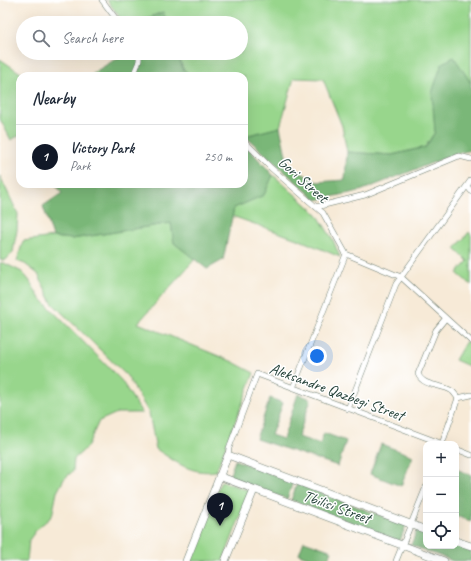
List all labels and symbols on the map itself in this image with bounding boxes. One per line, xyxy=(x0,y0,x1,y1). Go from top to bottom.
street label: Gori Street xyxy=(274,152,334,209)
your location xyxy=(307,346,327,366)
street label: Aleksandre Qazbegi Street xyxy=(267,358,409,426)
street label: Tbilisi Street xyxy=(300,486,376,529)
pin: 1 xyxy=(207,493,233,526)

